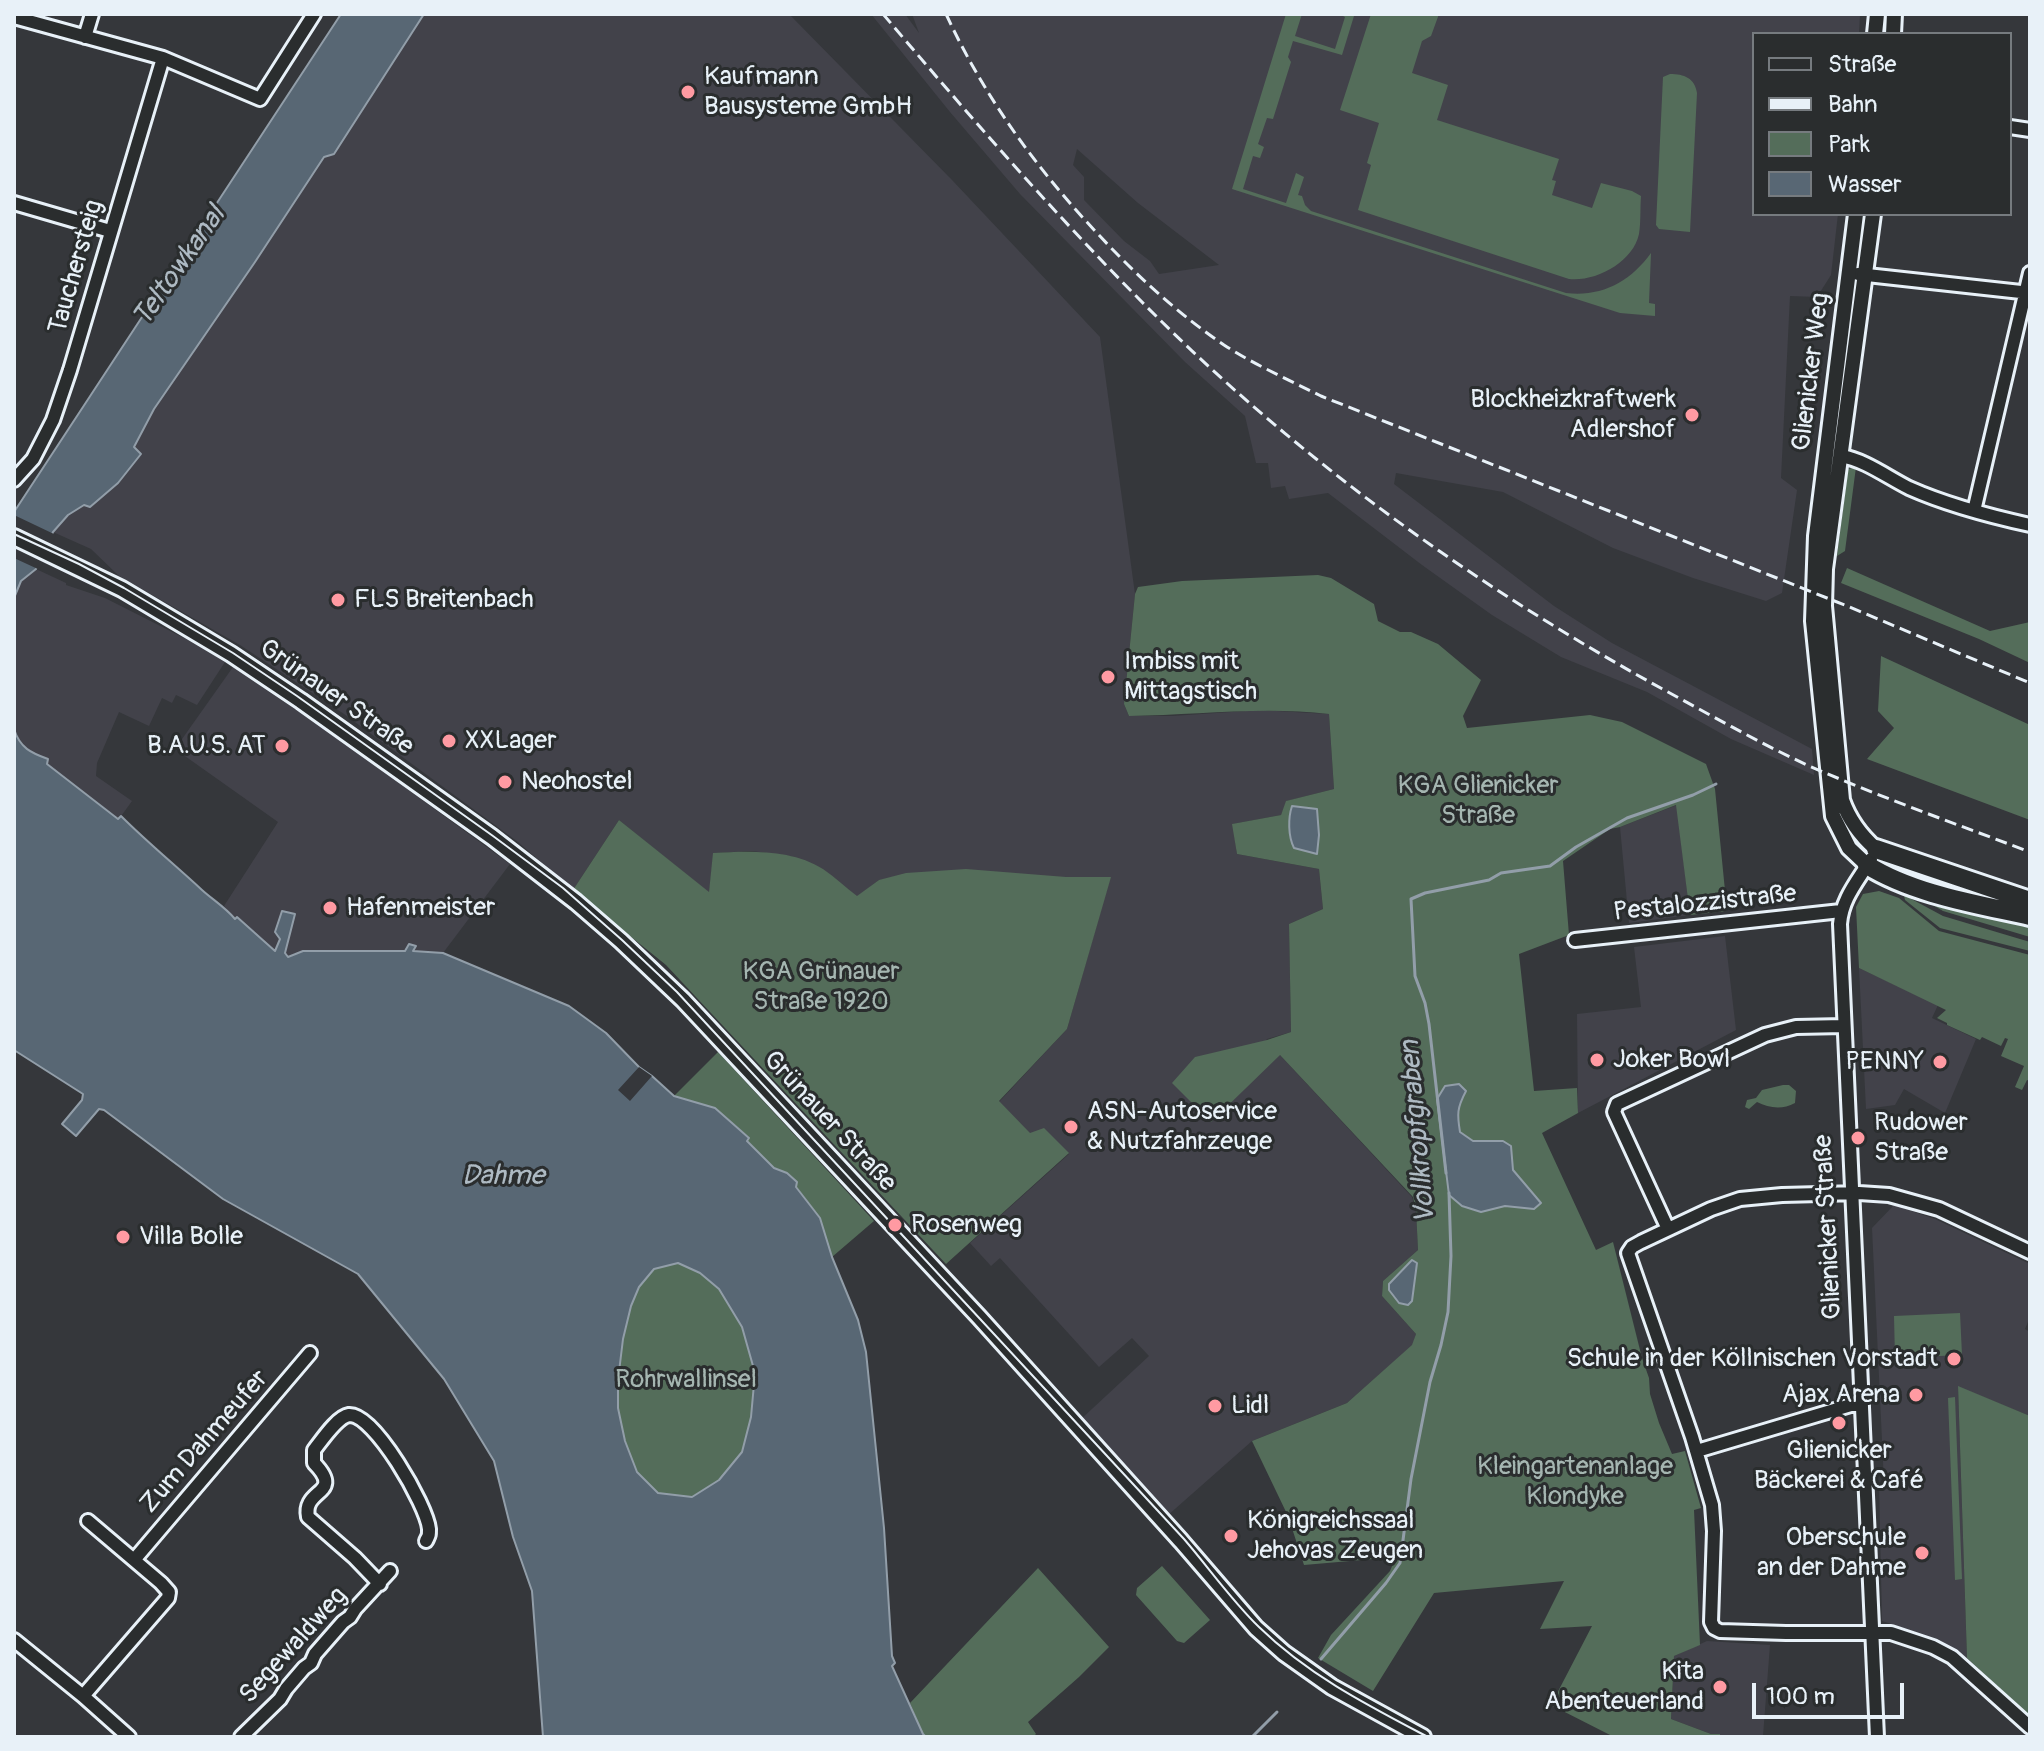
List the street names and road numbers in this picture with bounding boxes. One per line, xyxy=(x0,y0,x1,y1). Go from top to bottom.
street label: Tauchersteig xyxy=(43,197,111,337)
street label: Glienicker Weg xyxy=(1787,291,1837,453)
street label: Grünauer Straße xyxy=(253,633,419,763)
street label: Pestalozzistraße xyxy=(1612,879,1798,929)
street label: Grünauer Straße xyxy=(756,1045,902,1199)
street label: Glienicker Straße xyxy=(1809,1134,1849,1320)
street label: Zum Dahmeufer xyxy=(134,1364,276,1520)
street label: Segewaldweg xyxy=(234,1581,354,1711)

